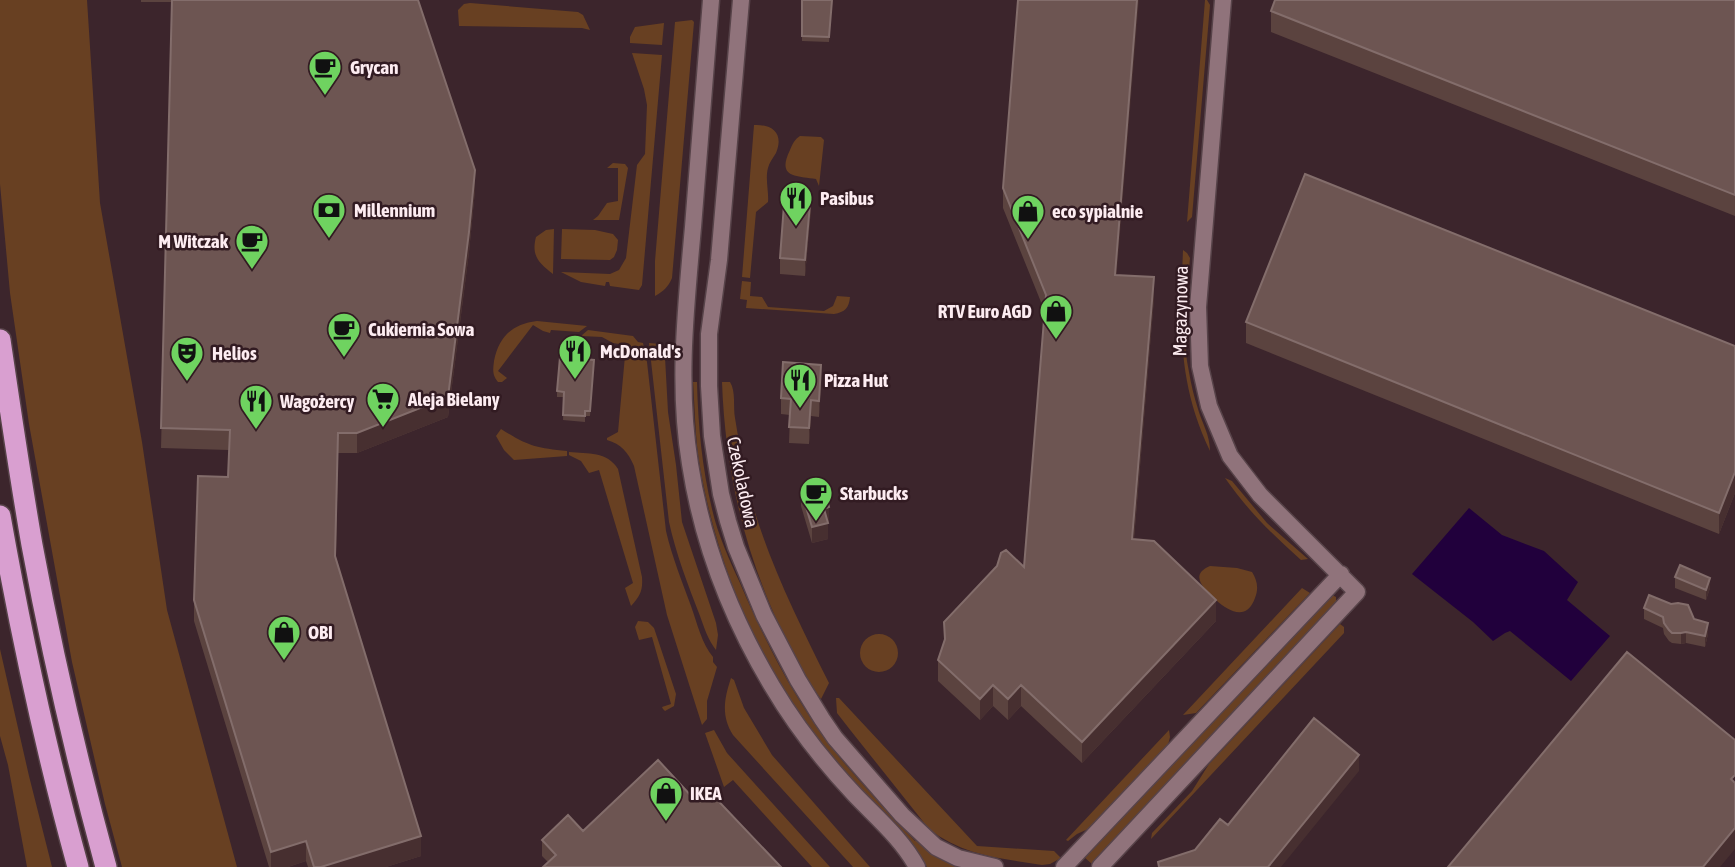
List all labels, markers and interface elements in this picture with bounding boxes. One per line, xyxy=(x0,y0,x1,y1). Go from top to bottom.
cafe icon: Grycan xyxy=(306,48,344,97)
place label: Grycan xyxy=(350,56,398,78)
restaurant icon: Pasibus xyxy=(777,179,815,228)
place label: Pasibus xyxy=(820,187,874,209)
bank icon: Millennium xyxy=(310,191,348,240)
shop icon: eco sypialnie xyxy=(1009,192,1047,241)
place label: Millennium xyxy=(354,199,435,221)
place label: eco sypialnie xyxy=(1052,200,1143,222)
cafe icon: M Witczak xyxy=(233,222,271,271)
place label: M Witczak xyxy=(158,230,229,252)
street label: Magazynowa xyxy=(1168,265,1192,357)
shop icon: RTV Euro AGD xyxy=(1037,292,1075,341)
place label: RTV Euro AGD xyxy=(938,300,1032,322)
cafe icon: Cukiernia Sowa xyxy=(325,310,363,359)
place label: Cukiernia Sowa xyxy=(368,318,474,340)
restaurant icon: McDonald's xyxy=(556,332,594,381)
theatre icon: Helios xyxy=(168,334,206,383)
place label: McDonald's xyxy=(600,340,681,362)
place label: Helios xyxy=(212,342,257,364)
restaurant icon: Pizza Hut xyxy=(781,361,819,410)
place label: Pizza Hut xyxy=(824,369,889,391)
supermarket icon: Aleja Bielany xyxy=(364,380,402,429)
restaurant icon: Wagożercy xyxy=(237,382,275,431)
place label: Aleja Bielany xyxy=(407,388,500,410)
place label: Wagożercy xyxy=(279,390,354,412)
street label: Czekoladowa xyxy=(723,435,763,529)
cafe icon: Starbucks xyxy=(797,474,835,523)
place label: Starbucks xyxy=(840,482,908,504)
shop icon: OBI xyxy=(265,613,303,662)
place label: OBI xyxy=(308,621,333,643)
shop icon: IKEA xyxy=(647,774,685,823)
place label: IKEA xyxy=(690,782,722,804)

